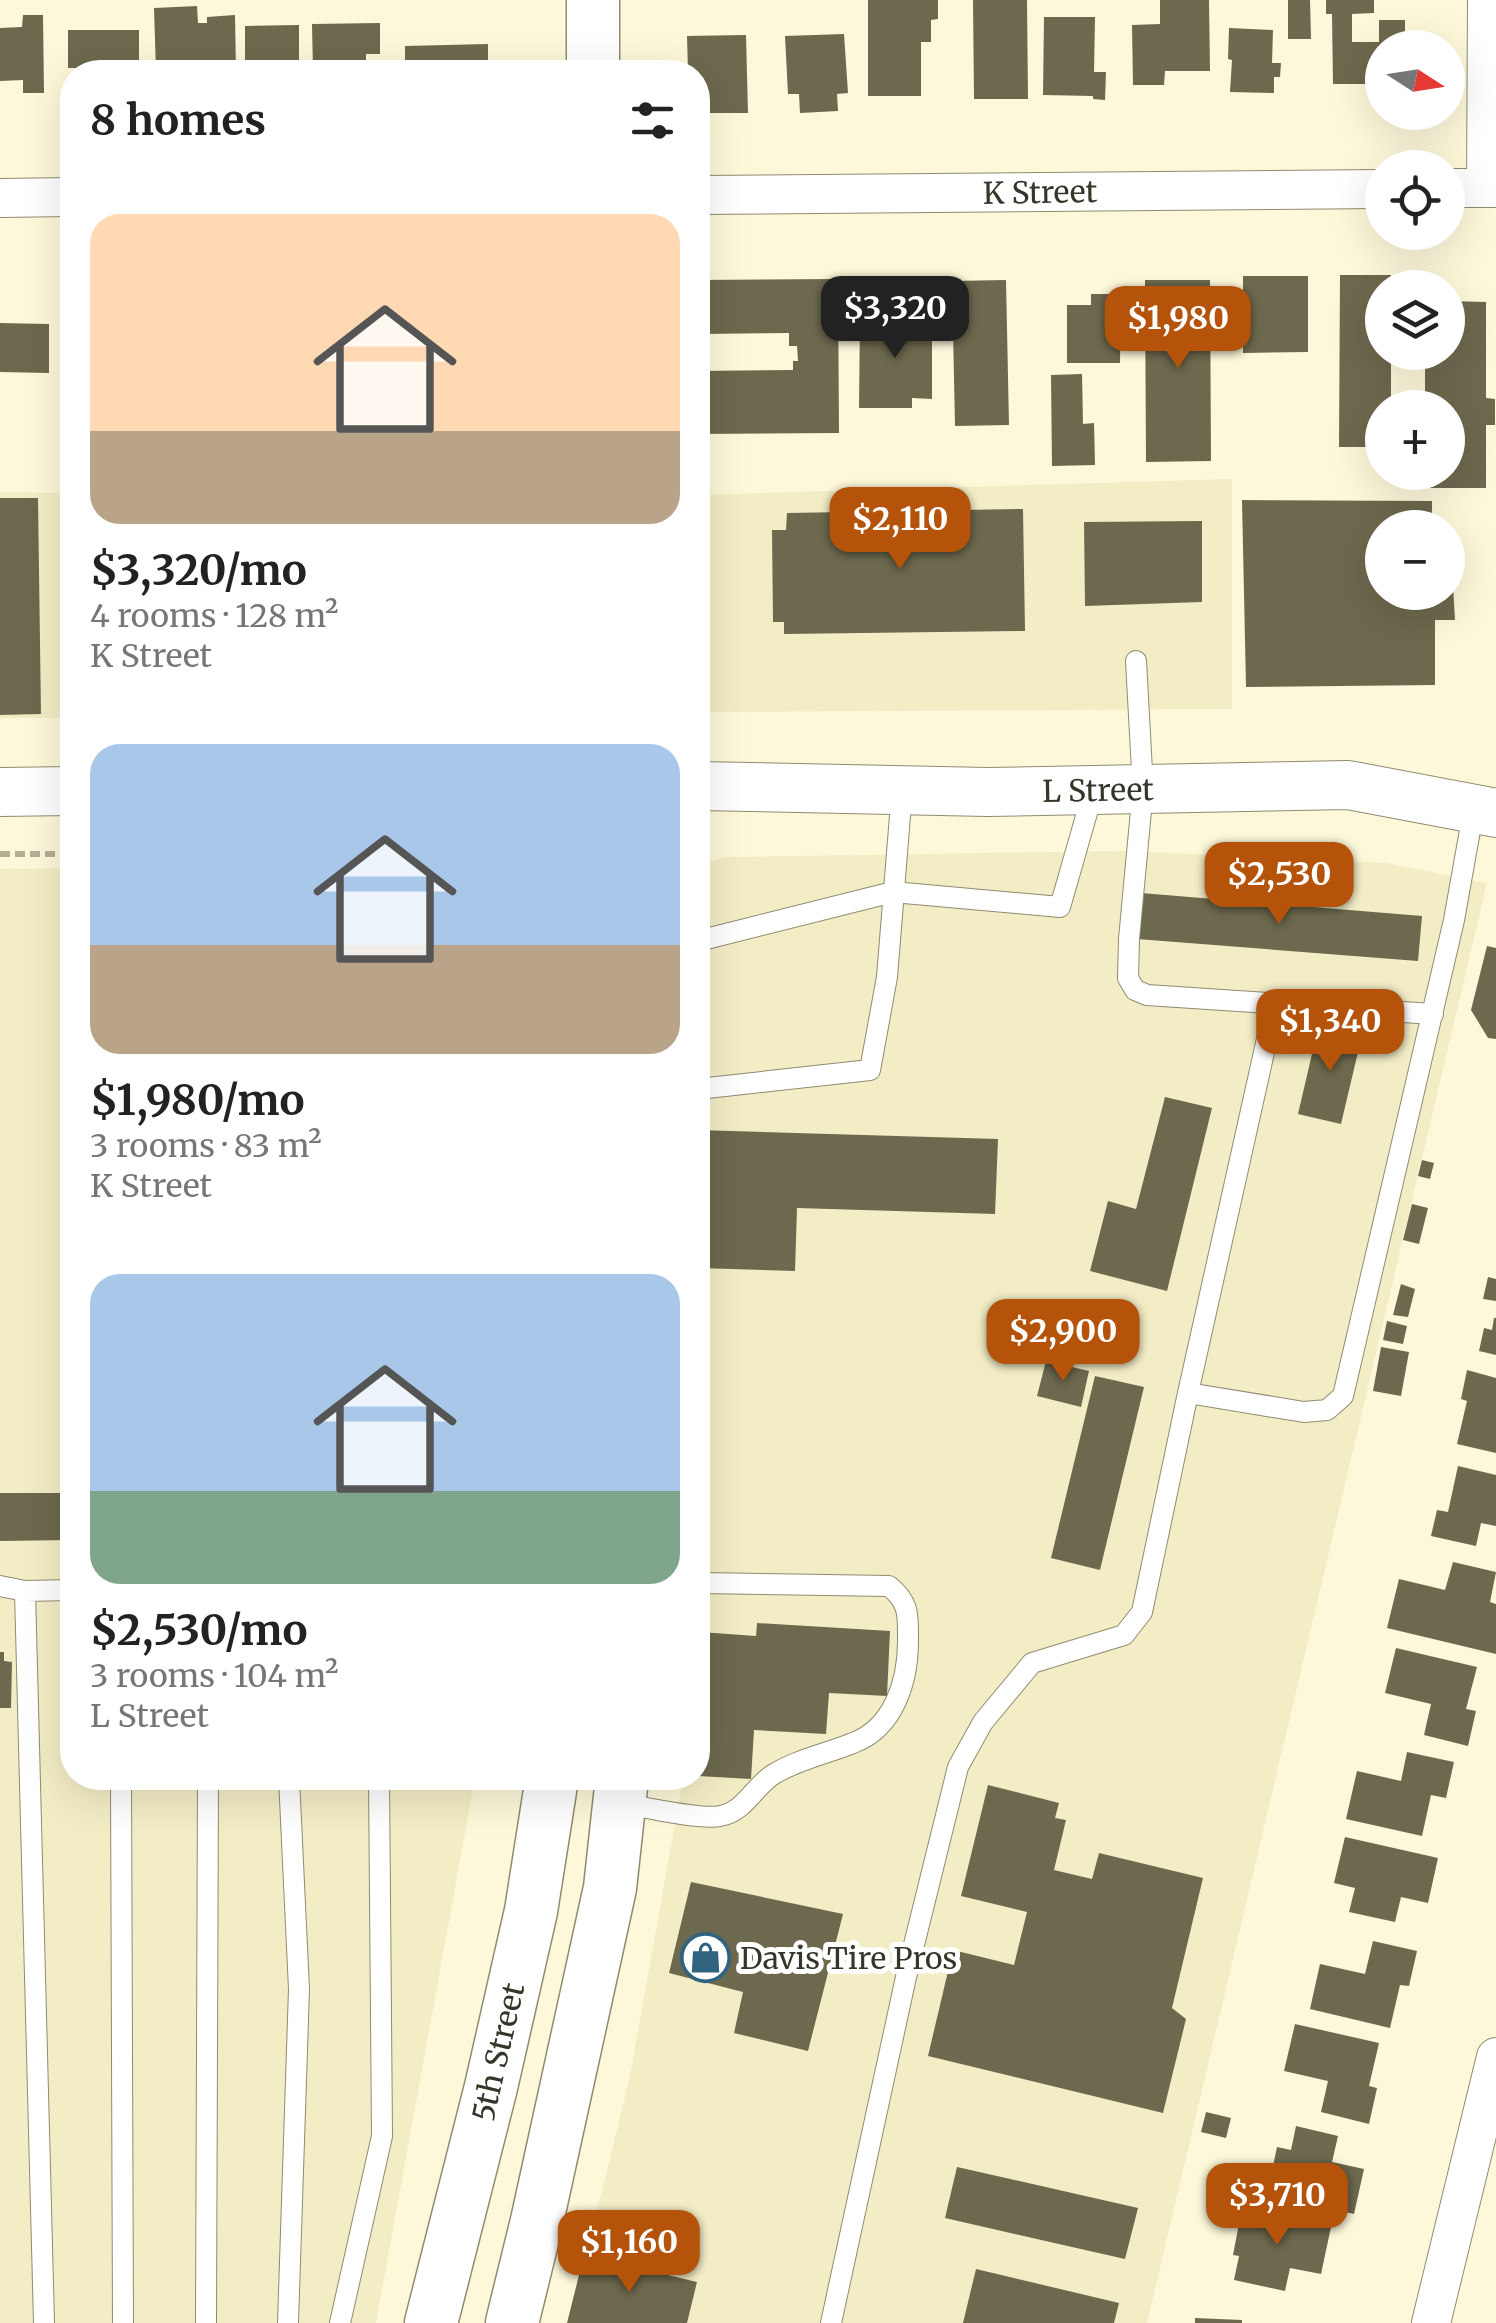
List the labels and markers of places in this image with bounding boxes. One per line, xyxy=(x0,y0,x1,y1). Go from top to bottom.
pin: $3,320 xyxy=(814,276,976,361)
pin: $1,980 xyxy=(1097,286,1259,371)
pin: $2,110 xyxy=(819,487,981,572)
pin: $2,530 xyxy=(1198,842,1360,927)
pin: $1,340 xyxy=(1249,989,1411,1074)
pin: $2,900 xyxy=(982,1299,1144,1384)
shop icon: Davis Tire Pros xyxy=(679,1932,731,1984)
place label: Davis Tire Pros xyxy=(740,1939,957,1977)
pin: $3,710 xyxy=(1196,2163,1358,2248)
pin: $1,160 xyxy=(548,2210,710,2295)

